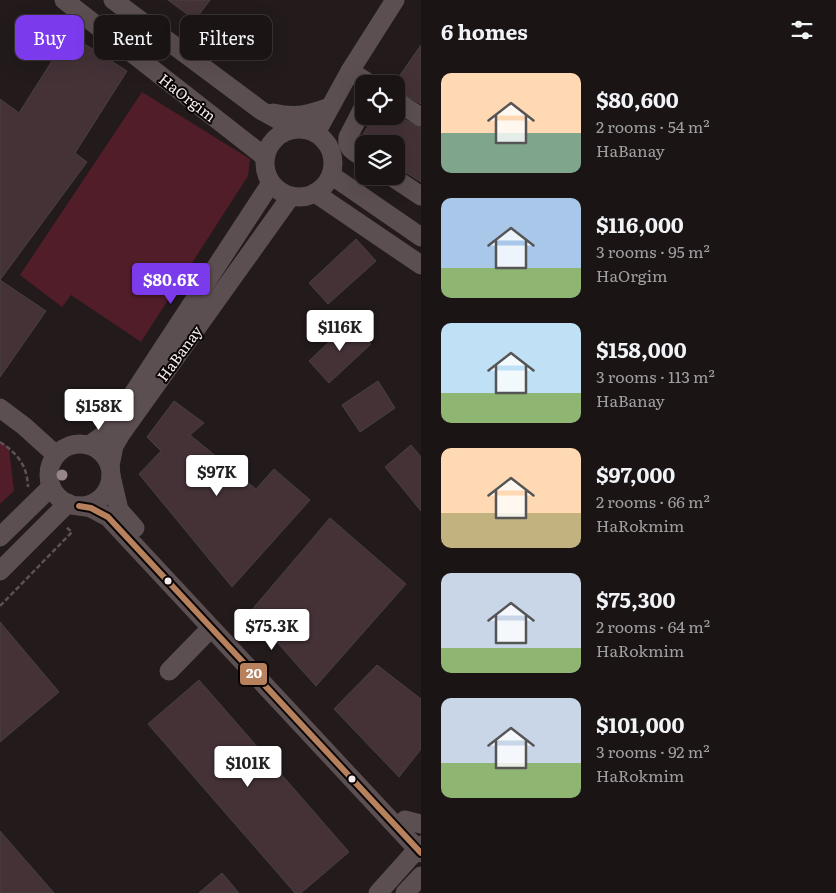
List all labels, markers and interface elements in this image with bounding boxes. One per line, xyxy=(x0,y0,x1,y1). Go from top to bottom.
chip: Buy xyxy=(15,15,84,60)
chip: Rent xyxy=(94,15,170,60)
chip: Filters xyxy=(180,15,272,60)
text: 6 homes xyxy=(441,15,528,46)
icon: filters xyxy=(788,16,816,44)
street label: HaOrgim xyxy=(154,67,222,127)
map controls xyxy=(355,75,405,185)
button: locate xyxy=(355,75,405,125)
text: $80,600 xyxy=(596,83,679,114)
icon: home xyxy=(481,93,541,153)
text: 2 rooms · 54 m² xyxy=(596,114,710,138)
button: layers xyxy=(355,135,405,185)
text: HaBanay xyxy=(596,138,665,162)
text: $116,000 xyxy=(596,208,684,239)
icon: home xyxy=(481,218,541,278)
text: 3 rooms · 95 m² xyxy=(596,239,710,263)
pin: $80.6K xyxy=(130,262,212,305)
text: HaOrgim xyxy=(596,263,668,287)
text: $80.6K xyxy=(143,267,199,291)
pin: $116K xyxy=(305,310,375,352)
text: $116K xyxy=(318,314,362,338)
street label: HaBanay xyxy=(151,320,207,386)
text: $158,000 xyxy=(596,333,687,364)
icon: home xyxy=(481,343,541,403)
text: 3 rooms · 113 m² xyxy=(596,364,715,388)
pin: $158K xyxy=(64,388,134,431)
text: HaBanay xyxy=(596,388,665,412)
text: $158K xyxy=(76,393,122,417)
pin: $97K xyxy=(187,454,247,497)
text: $97,000 xyxy=(596,458,675,489)
text: $97K xyxy=(197,459,237,483)
icon: home xyxy=(481,468,541,528)
text: 2 rooms · 66 m² xyxy=(596,489,710,513)
text: HaRokmim xyxy=(596,513,684,537)
unlabelled marker xyxy=(163,576,173,586)
text: $75,300 xyxy=(596,583,675,614)
icon: home xyxy=(481,593,541,653)
pin: $75.3K xyxy=(231,608,313,651)
text: $75.3K xyxy=(245,613,299,637)
text: 2 rooms · 64 m² xyxy=(596,614,710,638)
text: HaRokmim xyxy=(596,638,684,662)
line badge: 20 xyxy=(239,662,268,686)
text: 20 xyxy=(246,662,262,682)
text: $101,000 xyxy=(596,708,684,739)
icon: home xyxy=(481,718,541,778)
text: 3 rooms · 92 m² xyxy=(596,739,710,763)
pin: $101K xyxy=(213,746,283,788)
text: $101K xyxy=(225,750,271,774)
text: HaRokmim xyxy=(596,763,684,787)
unlabelled marker xyxy=(347,774,357,784)

